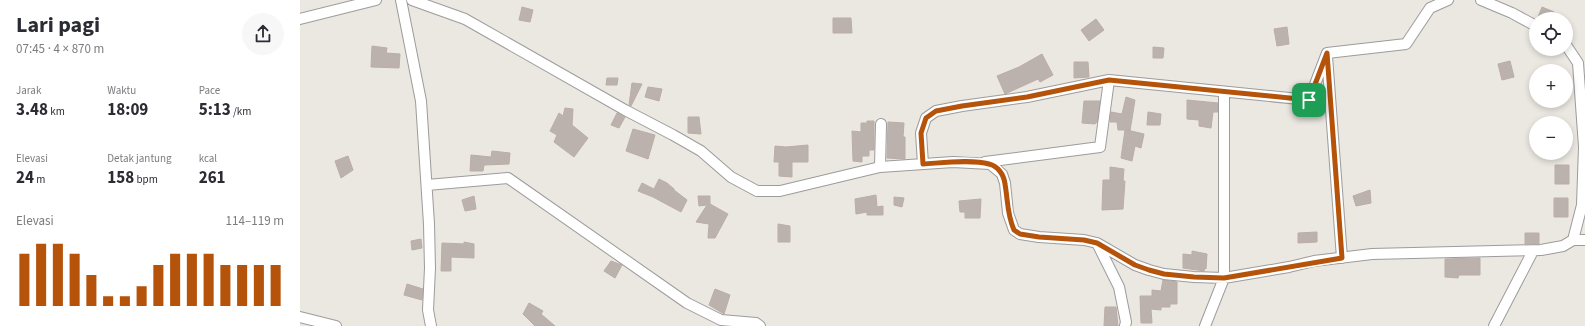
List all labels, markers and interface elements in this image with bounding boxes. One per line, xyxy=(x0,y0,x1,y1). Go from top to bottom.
text: Lari pagi xyxy=(16,9,100,41)
map controls xyxy=(1529,12,1573,160)
button: locate xyxy=(1529,12,1573,56)
button: share xyxy=(242,13,284,55)
text: 07:45 · 4 × 870 m xyxy=(16,40,104,58)
button: + xyxy=(1529,64,1573,108)
text: Jarak xyxy=(16,83,41,98)
text: Waktu xyxy=(107,83,136,98)
text: Pace xyxy=(199,83,220,98)
pin xyxy=(1292,83,1326,117)
icon: arrive xyxy=(1298,89,1320,111)
text: 3.48 xyxy=(16,98,48,122)
text: 18:09 xyxy=(107,98,148,122)
text: 5:13 xyxy=(199,98,231,122)
text: km xyxy=(48,104,65,119)
text: /km xyxy=(231,104,251,119)
button: − xyxy=(1529,116,1573,160)
text: Elevasi xyxy=(16,151,48,166)
text: Detak jantung xyxy=(107,151,172,166)
text: kcal xyxy=(199,151,217,166)
text: 24 xyxy=(16,166,34,190)
text: 158 xyxy=(107,166,134,190)
text: 261 xyxy=(199,166,226,190)
text: m xyxy=(34,172,45,187)
text: bpm xyxy=(134,172,158,187)
text: Elevasi xyxy=(16,212,54,230)
text: 114–119 m xyxy=(226,212,284,230)

